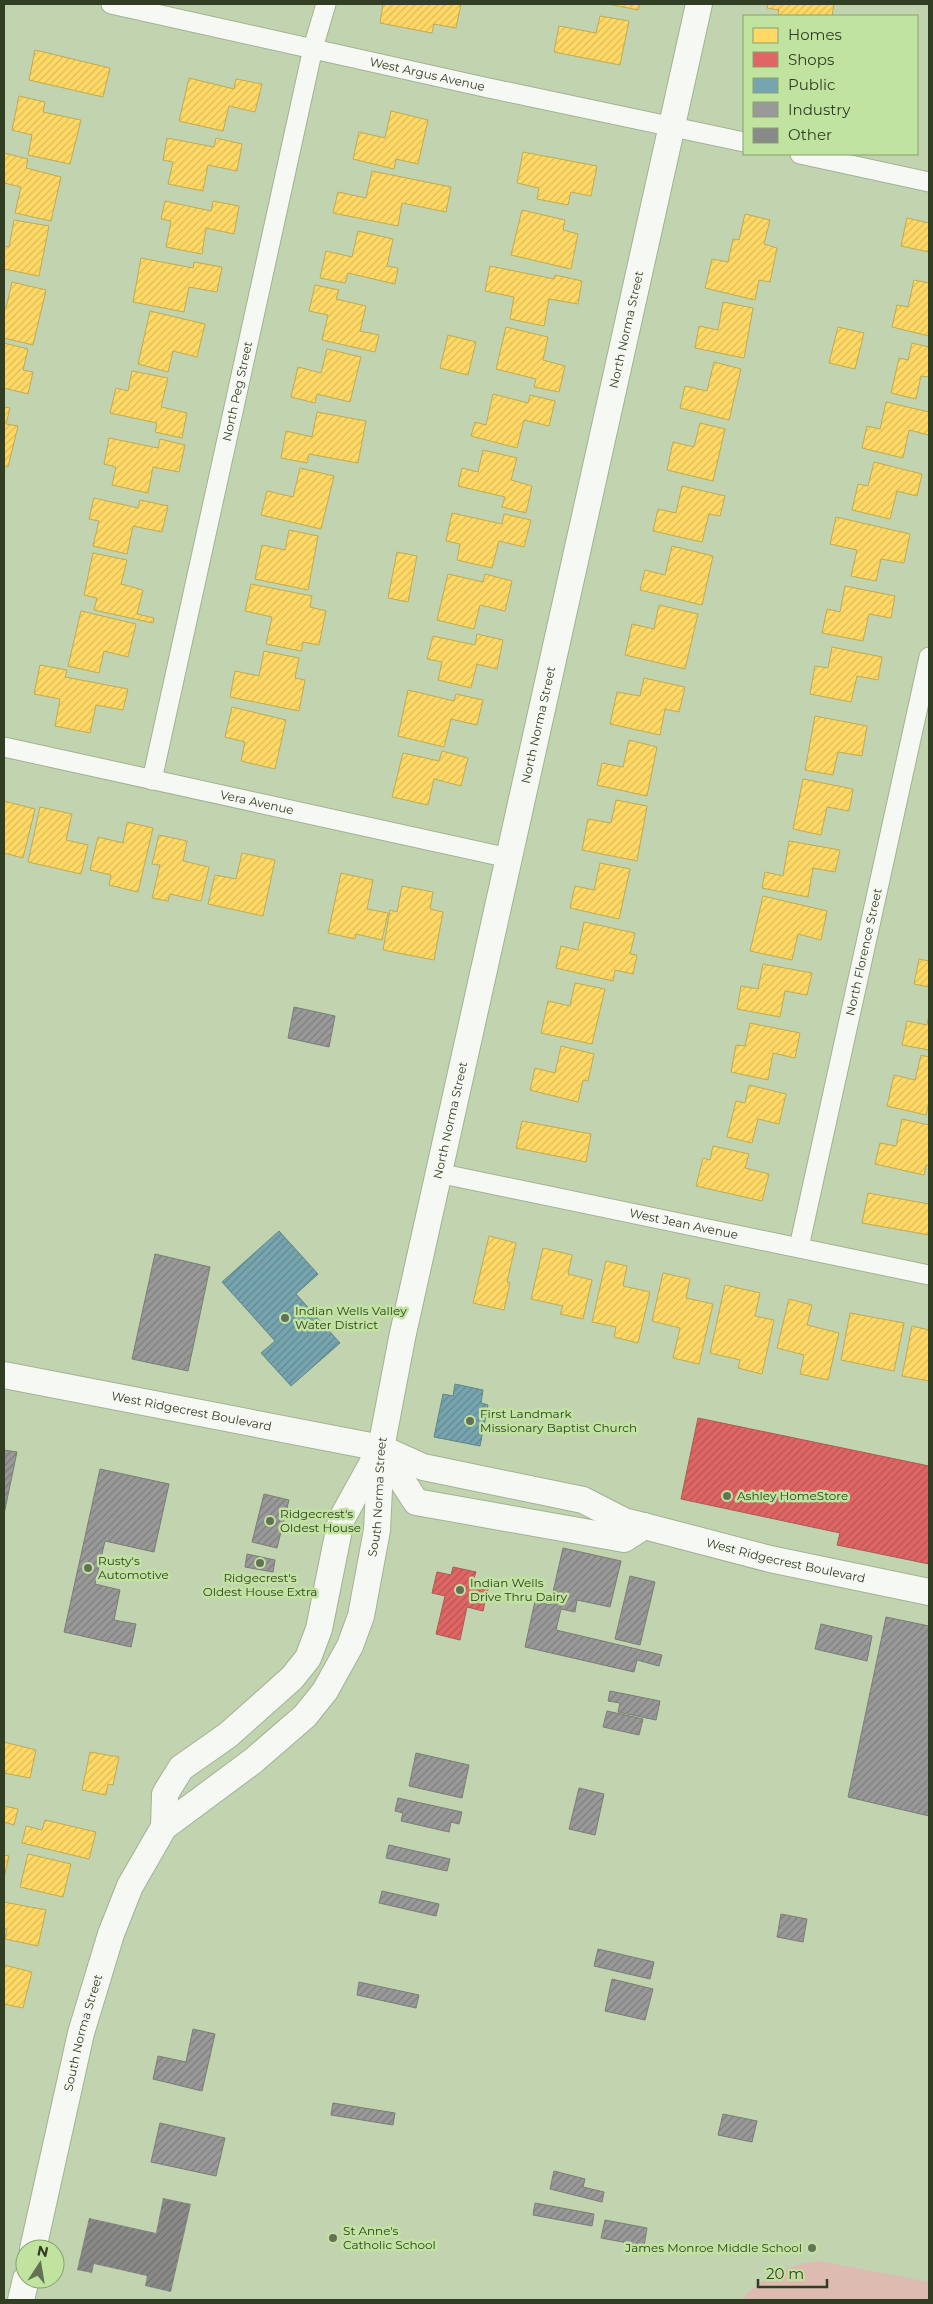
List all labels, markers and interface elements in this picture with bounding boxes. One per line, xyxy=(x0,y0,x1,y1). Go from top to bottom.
legend xyxy=(743,15,918,155)
text: Homes xyxy=(788,25,842,44)
text: Shops xyxy=(788,50,834,69)
street label: West Argus Avenue xyxy=(368,54,486,94)
text: Public xyxy=(788,75,836,94)
text: Industry xyxy=(788,100,851,119)
text: Other xyxy=(788,125,832,144)
street label: North Norma Street xyxy=(606,269,646,390)
street label: North Peg Street xyxy=(219,340,255,443)
street label: North Norma Street xyxy=(518,665,558,785)
street label: Vera Avenue xyxy=(219,787,295,817)
street label: North Florence Street xyxy=(842,887,885,1017)
street label: North Norma Street xyxy=(430,1060,470,1180)
street label: West Jean Avenue xyxy=(628,1205,740,1242)
place label: Indian Wells Valley Water District xyxy=(295,1303,407,1332)
marker: Indian Wells Valley Water District xyxy=(279,1312,291,1324)
street label: West Ridgecrest Boulevard xyxy=(110,1388,273,1434)
place label: First Landmark Missionary Baptist Church xyxy=(480,1406,637,1435)
marker: First Landmark Missionary Baptist Church xyxy=(464,1415,476,1427)
street label: South Norma Street xyxy=(364,1435,390,1558)
place label: Ashley HomeStore xyxy=(737,1488,848,1503)
marker: Ashley HomeStore xyxy=(721,1490,733,1502)
place label: Ridgecrest's Oldest House xyxy=(280,1506,361,1535)
marker: Ridgecrest's Oldest House xyxy=(264,1515,276,1527)
street label: West Ridgecrest Boulevard xyxy=(704,1535,867,1586)
place label: Rusty's Automotive xyxy=(98,1553,169,1582)
marker: Ridgecrest's Oldest House Extra xyxy=(254,1557,266,1569)
marker: Rusty's Automotive xyxy=(82,1562,94,1574)
place label: Ridgecrest's Oldest House Extra xyxy=(203,1570,317,1599)
place label: Indian Wells Drive Thru Dairy xyxy=(470,1575,568,1604)
marker: Indian Wells Drive Thru Dairy xyxy=(454,1584,466,1596)
street label: South Norma Street xyxy=(60,1972,105,2093)
place label: St Anne's Catholic School xyxy=(343,2223,436,2252)
marker: St Anne's Catholic School xyxy=(327,2232,339,2244)
north arrow xyxy=(15,2239,65,2289)
place label: James Monroe Middle School xyxy=(624,2240,802,2255)
text: N xyxy=(35,2241,50,2261)
marker: James Monroe Middle School xyxy=(806,2242,818,2254)
scale bar xyxy=(758,2256,827,2288)
text: 20 m xyxy=(766,2264,804,2283)

